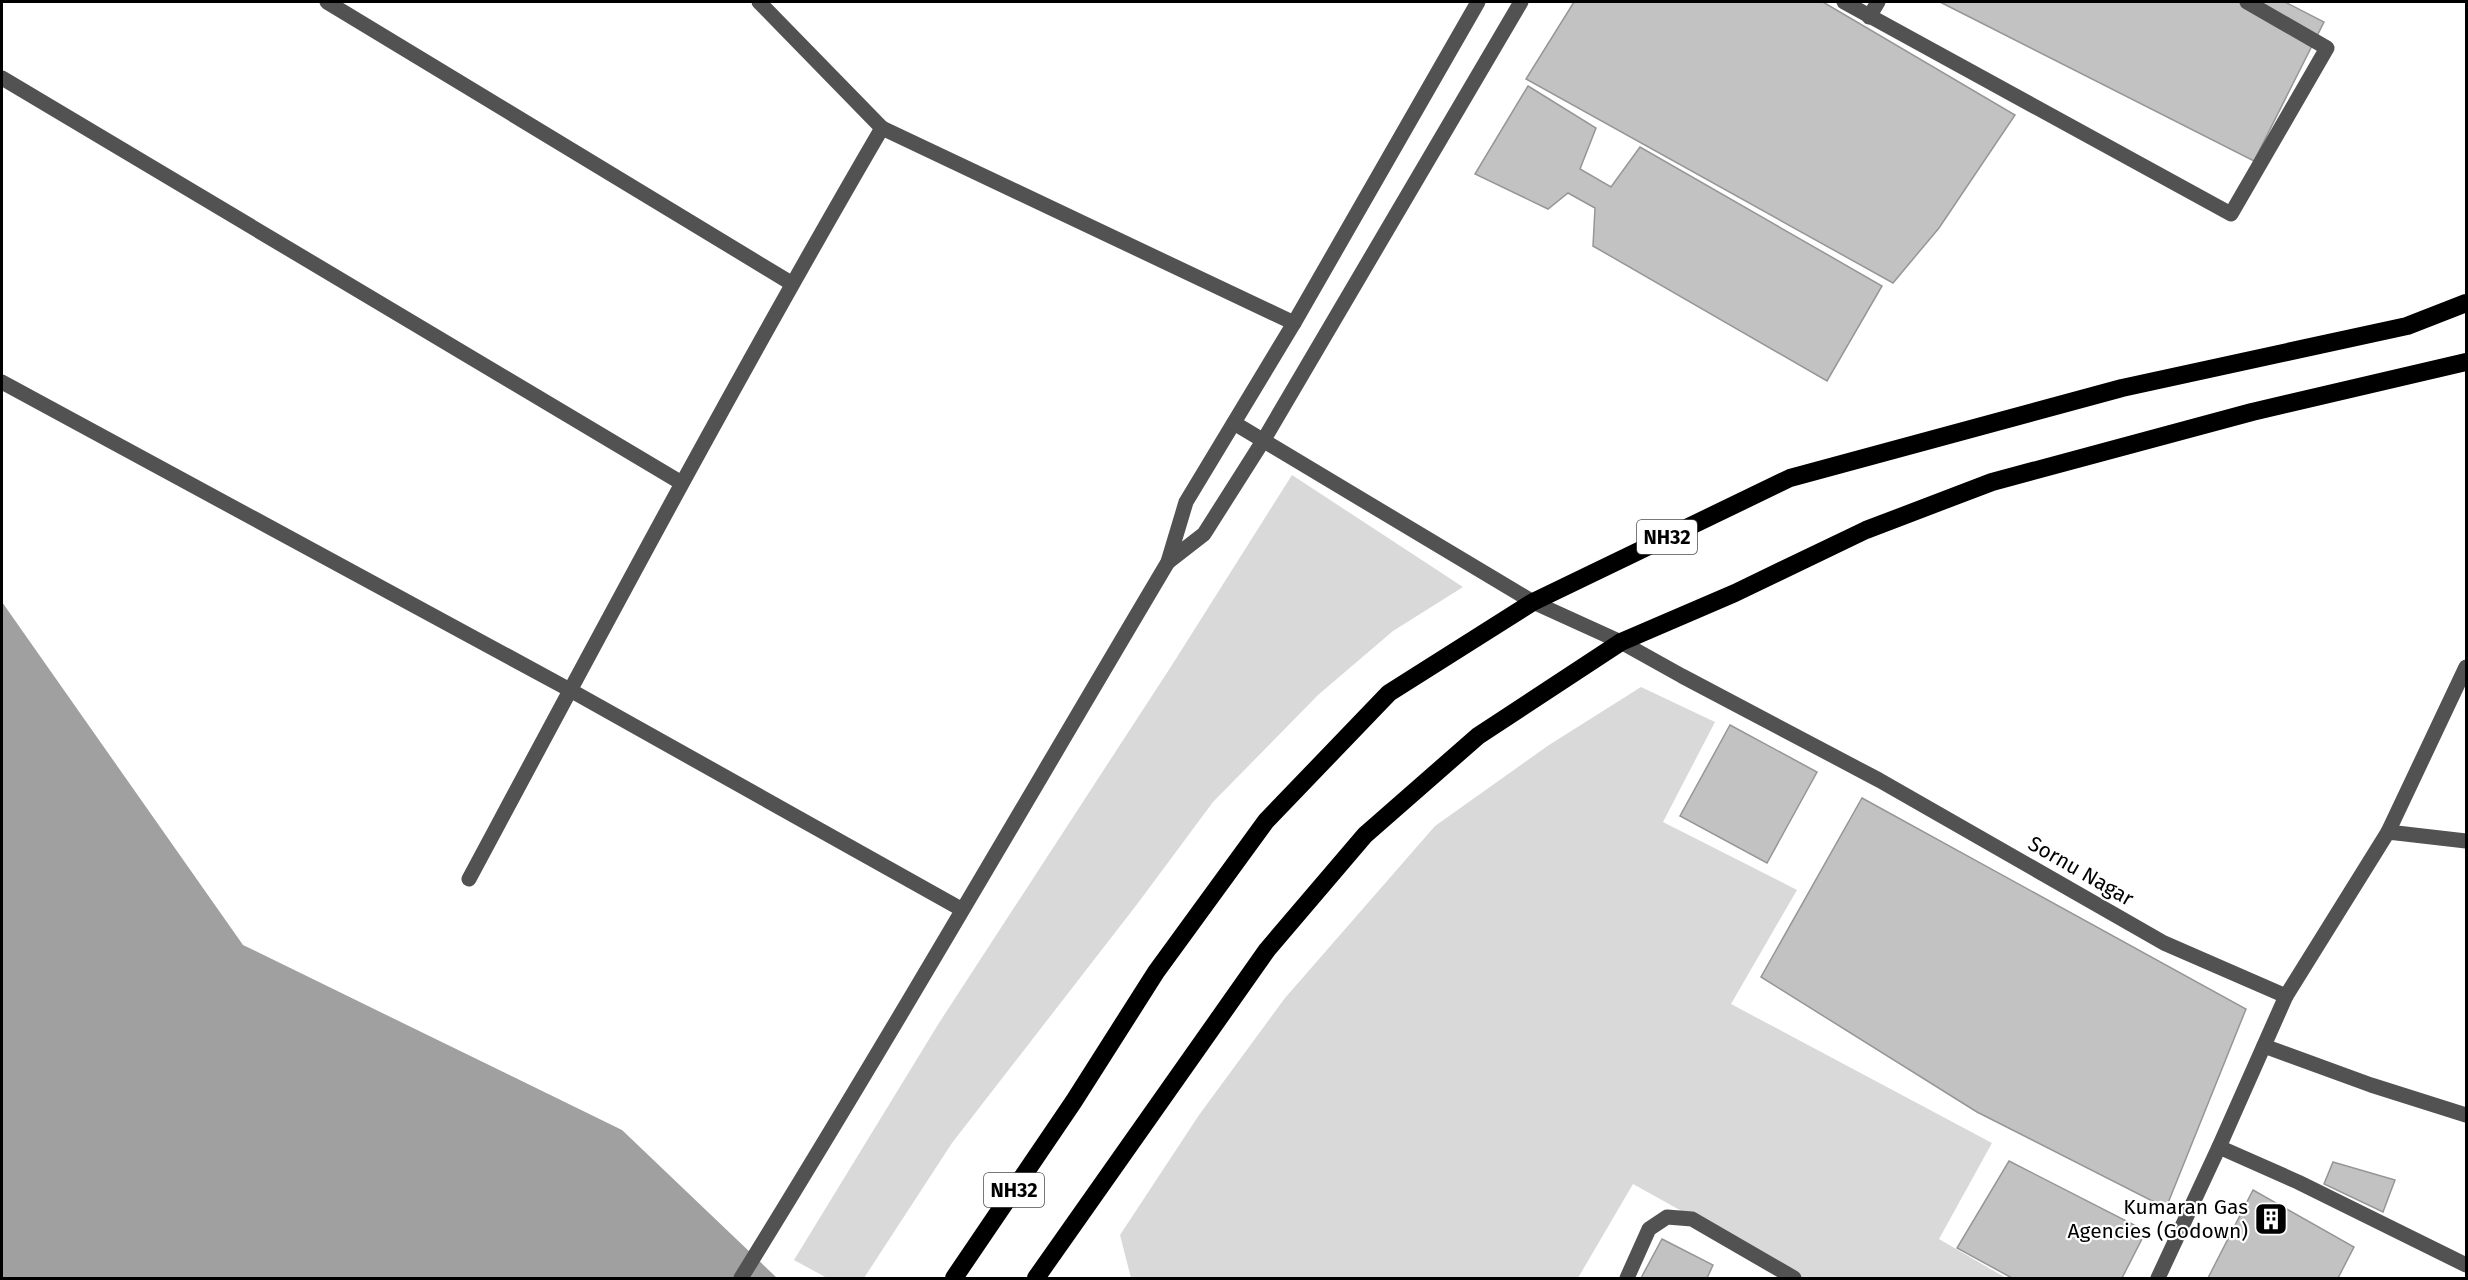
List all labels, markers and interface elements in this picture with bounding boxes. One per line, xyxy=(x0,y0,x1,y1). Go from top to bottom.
road number: NH32 xyxy=(1637,520,1697,554)
street label: Sornu Nagar xyxy=(2024,830,2138,912)
road number: NH32 xyxy=(984,1173,1044,1207)
place label: Kumaran Gas Agencies (Godown) xyxy=(2068,1194,2248,1244)
building icon: Kumaran Gas Agencies (Godown) xyxy=(2253,1201,2289,1237)

